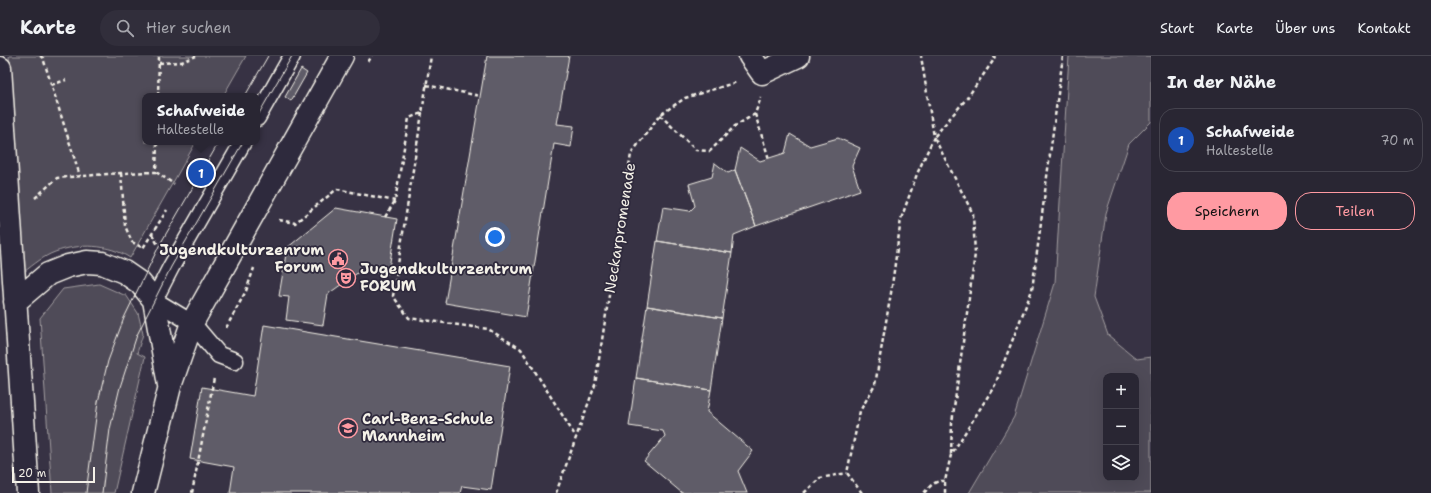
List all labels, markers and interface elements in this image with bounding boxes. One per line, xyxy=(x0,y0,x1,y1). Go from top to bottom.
search box xyxy=(100,10,380,46)
text: Karte xyxy=(20,15,76,40)
icon: search xyxy=(114,17,136,39)
text: Hier suchen xyxy=(146,18,231,38)
text: Start xyxy=(1160,19,1194,37)
text: Karte xyxy=(1216,19,1253,37)
text: Über uns xyxy=(1275,19,1335,37)
text: Kontakt xyxy=(1357,19,1411,37)
text: In der Nähe xyxy=(1167,71,1276,93)
popup xyxy=(142,93,260,145)
text: Schafweide xyxy=(157,101,245,121)
text: Haltestelle xyxy=(157,121,224,138)
text: Schafweide xyxy=(1206,122,1295,142)
text: 1 xyxy=(1178,132,1184,149)
text: 70 m xyxy=(1380,132,1414,149)
text: Haltestelle xyxy=(1206,142,1273,159)
pin: 1 xyxy=(188,158,214,188)
street label: Neckarpromenade xyxy=(600,161,640,295)
button: Speichern xyxy=(1167,192,1287,230)
button: Teilen xyxy=(1295,192,1415,230)
your location xyxy=(485,227,505,247)
place label: Jugendkulturzenrum Forum xyxy=(159,240,324,277)
public building icon: Jugendkulturzenrum Forum xyxy=(327,248,349,270)
place label: Jugendkulturzentrum FORUM xyxy=(360,259,533,296)
theatre icon: Jugendkulturzentrum FORUM xyxy=(335,267,357,289)
map controls xyxy=(1103,373,1139,481)
button: + xyxy=(1103,373,1139,409)
place label: Carl-Benz-Schule Mannheim xyxy=(362,409,494,446)
button: − xyxy=(1103,409,1139,445)
school or university icon: Carl-Benz-Schule Mannheim xyxy=(337,417,359,439)
button: layers xyxy=(1103,445,1139,481)
scale bar xyxy=(12,465,95,484)
text: 20 m xyxy=(18,466,46,481)

